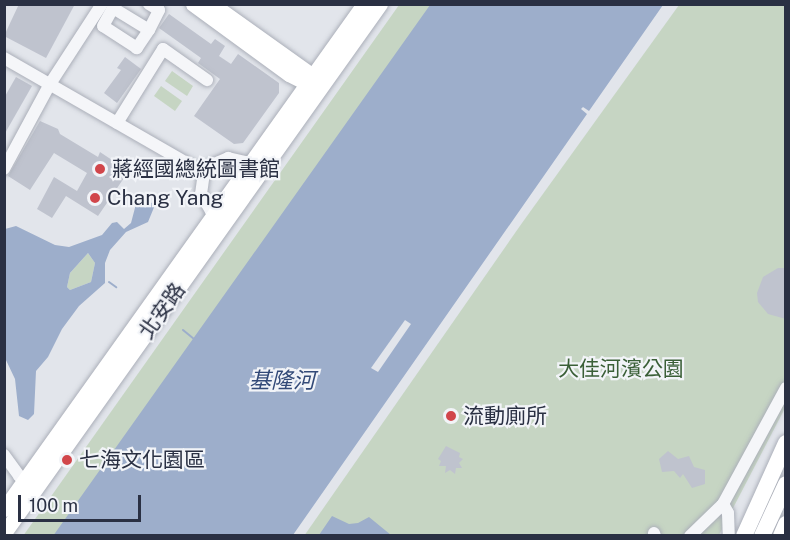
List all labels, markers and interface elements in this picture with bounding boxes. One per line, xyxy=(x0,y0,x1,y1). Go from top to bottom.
place label: 蔣經國總統圖書館 xyxy=(112,156,280,182)
marker: 蔣經國總統圖書館 xyxy=(93,162,107,176)
place label: Chang Yang xyxy=(107,185,224,211)
marker: Chang Yang xyxy=(88,191,102,205)
street label: 北安路 xyxy=(134,278,190,344)
park label: 大佳河濱公園 xyxy=(558,356,684,382)
water label: 基隆河 xyxy=(249,368,315,394)
place label: 流動廁所 xyxy=(463,403,547,429)
marker: 流動廁所 xyxy=(444,409,458,423)
place label: 七海文化園區 xyxy=(79,447,205,473)
marker: 七海文化園區 xyxy=(60,453,74,467)
scale bar xyxy=(21,483,144,521)
text: 100 m xyxy=(29,495,78,516)

